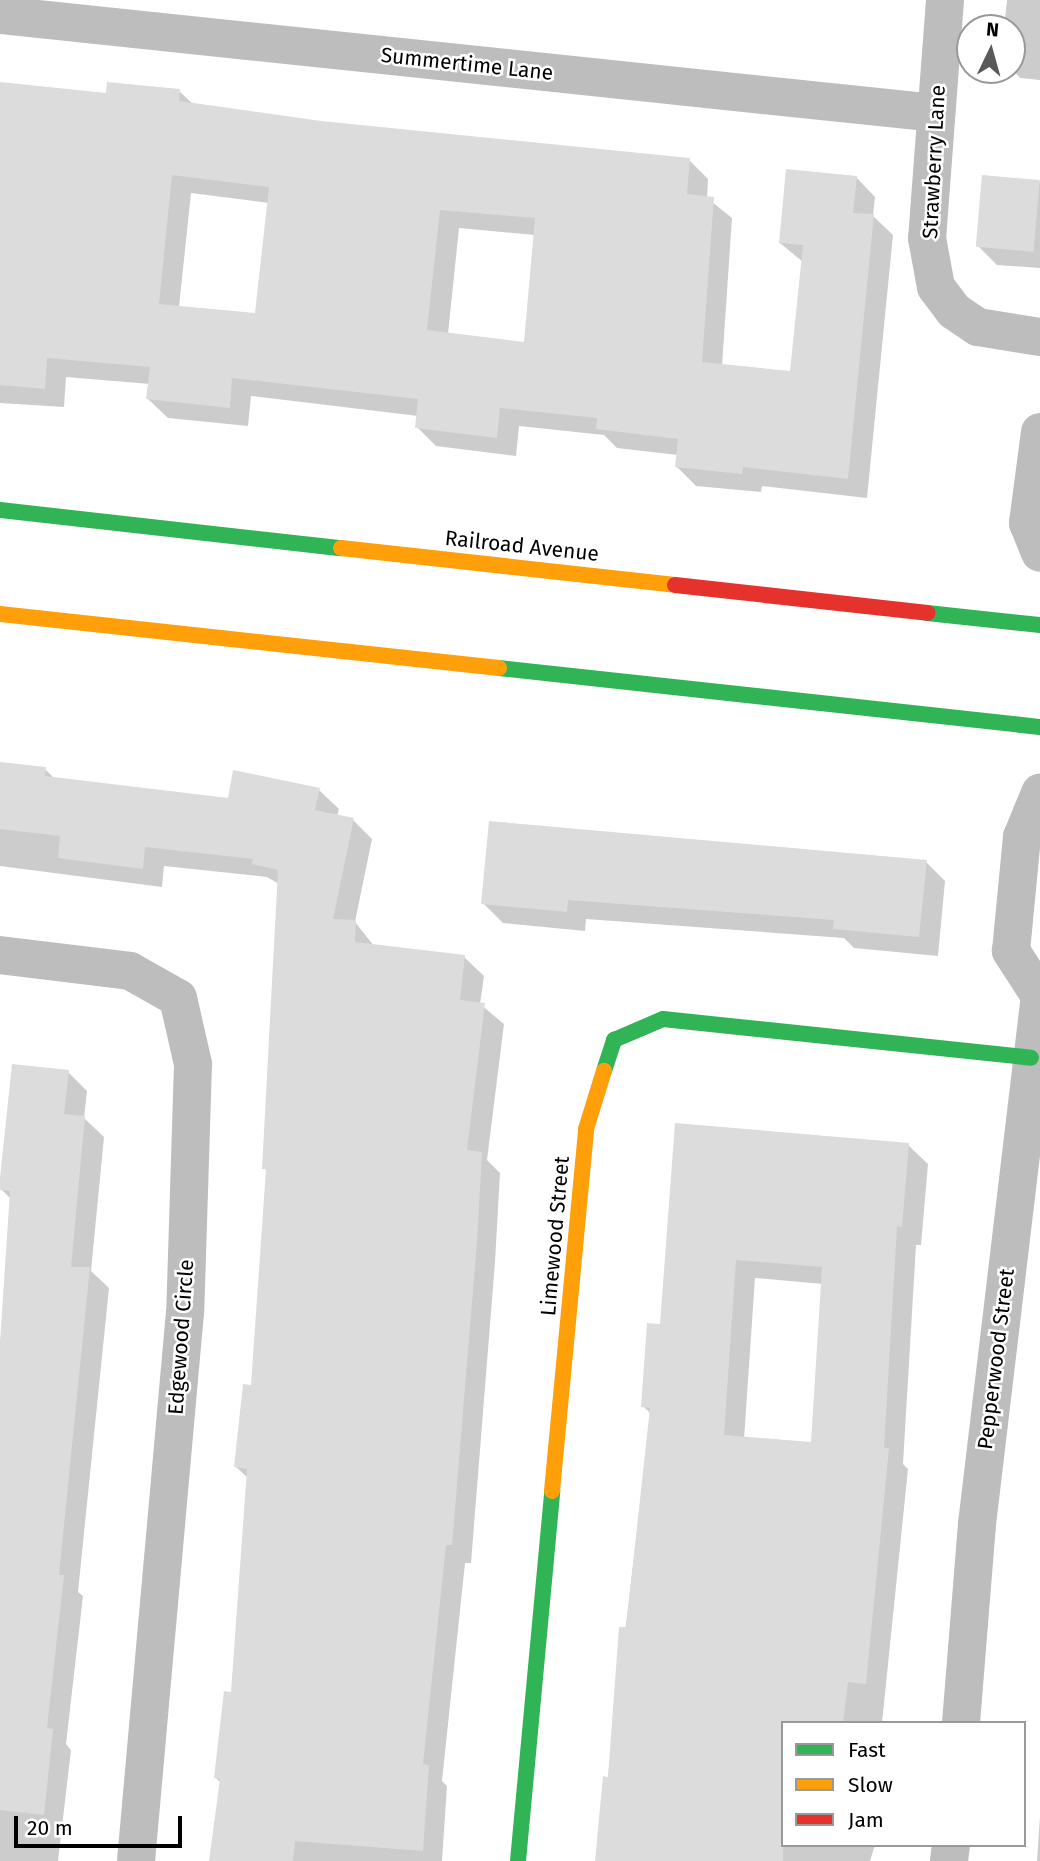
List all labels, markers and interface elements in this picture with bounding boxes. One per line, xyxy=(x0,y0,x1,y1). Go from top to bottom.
north arrow xyxy=(956,14,1026,84)
text: N xyxy=(985,18,1000,42)
street label: Summertime Lane xyxy=(380,42,554,86)
street label: Strawberry Lane xyxy=(917,84,951,240)
street label: Railroad Avenue xyxy=(444,525,600,567)
street label: Limewood Street xyxy=(535,1155,575,1317)
street label: Edgewood Circle xyxy=(163,1258,199,1416)
street label: Pepperwood Street xyxy=(972,1267,1020,1451)
legend xyxy=(781,1721,1026,1847)
text: Fast xyxy=(848,1737,886,1763)
text: Slow xyxy=(848,1772,893,1798)
scale bar xyxy=(18,1801,186,1845)
text: Jam xyxy=(848,1807,884,1833)
text: 20 m xyxy=(27,1815,73,1841)

